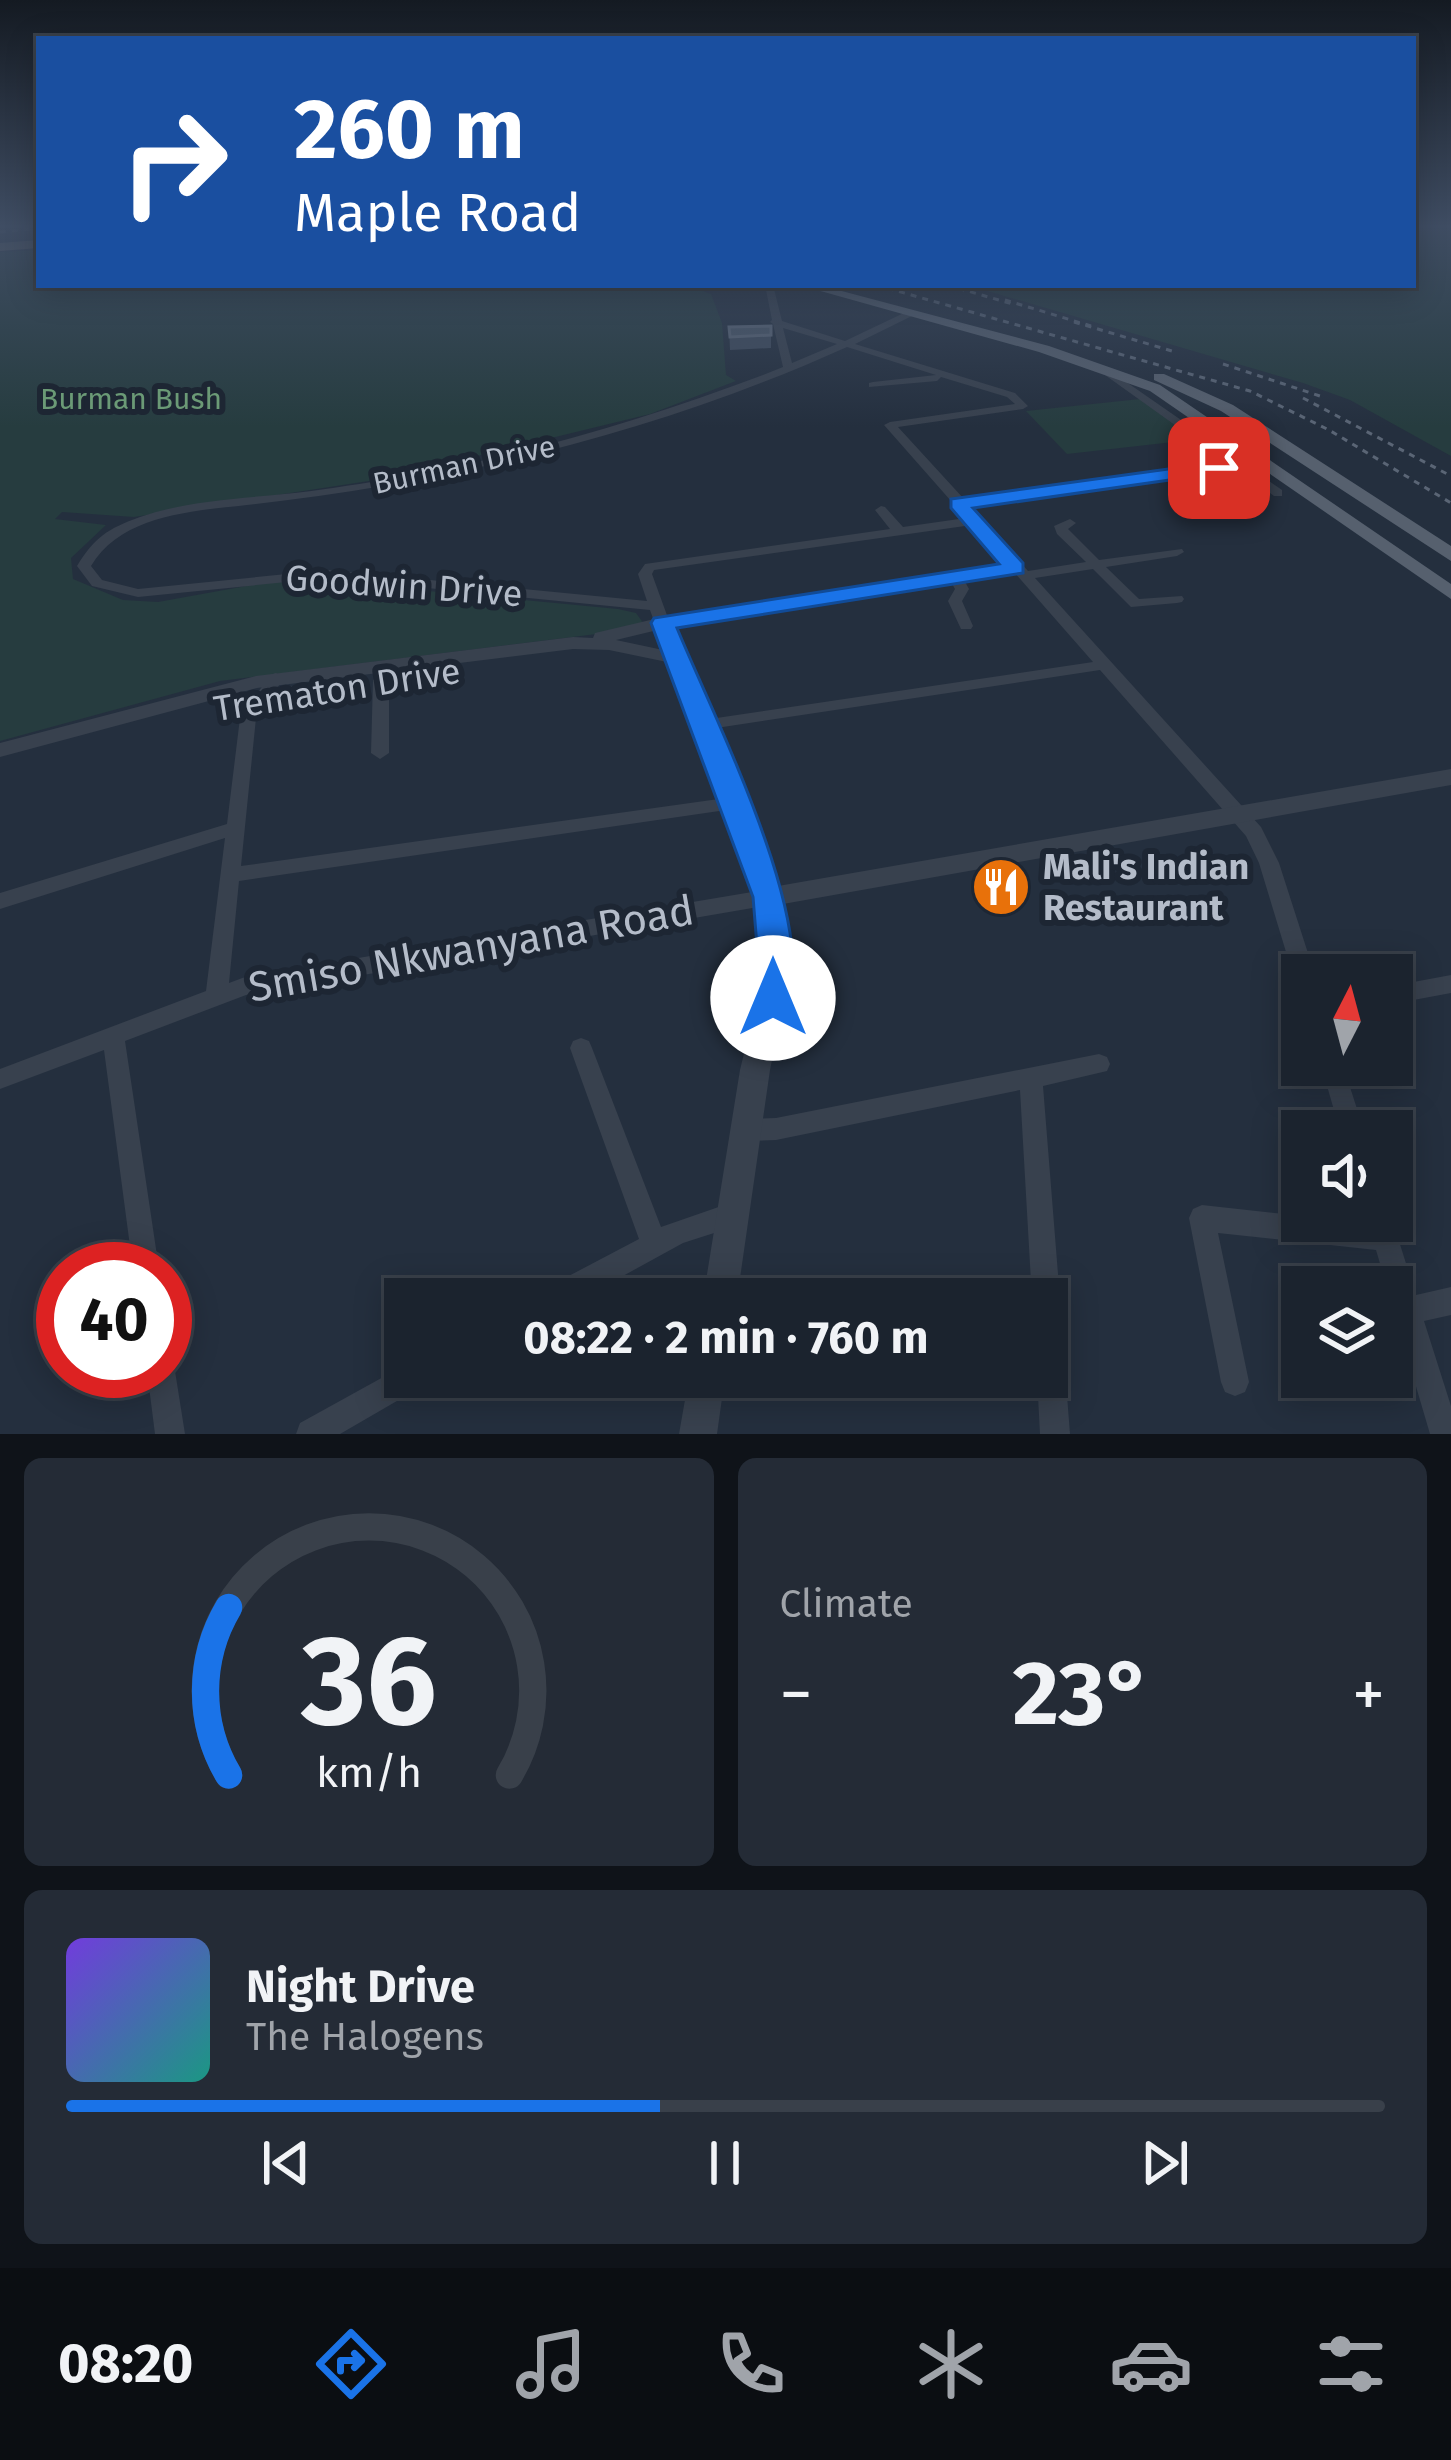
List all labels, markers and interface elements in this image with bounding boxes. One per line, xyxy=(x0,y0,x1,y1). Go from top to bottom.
text: 260 m xyxy=(294,79,525,180)
icon: right xyxy=(96,84,252,240)
text: Maple Road xyxy=(294,181,581,245)
park label: Burman Bush xyxy=(40,381,222,417)
pin xyxy=(1168,417,1270,519)
street label: Burman Drive xyxy=(370,428,558,502)
icon: arrive xyxy=(1186,435,1252,501)
street label: Goodwin Drive xyxy=(284,556,524,616)
street label: Trematon Drive xyxy=(211,649,464,731)
place label: Mali's Indian Restaurant xyxy=(1043,845,1249,930)
restaurant icon: Mali's Indian Restaurant xyxy=(970,856,1032,918)
street label: Smiso Nkwanyana Road xyxy=(245,885,698,1013)
position arrow xyxy=(710,935,836,1061)
north arrow xyxy=(1281,954,1413,1086)
map controls xyxy=(1281,954,1413,1398)
button: sound xyxy=(1281,1110,1413,1242)
speed limit sign: 40 xyxy=(36,1242,192,1398)
button: layers xyxy=(1281,1266,1413,1398)
text: 08:22 · 2 min · 760 m xyxy=(523,1311,929,1365)
text: Climate xyxy=(780,1581,913,1627)
text: 36 xyxy=(300,1607,436,1757)
text: 23° xyxy=(1012,1640,1152,1748)
text: − xyxy=(780,1655,813,1734)
text: + xyxy=(1352,1655,1385,1734)
text: km/h xyxy=(316,1747,422,1798)
text: Night Drive xyxy=(246,1960,475,2014)
text: The Halogens xyxy=(246,2014,484,2060)
icon: previous xyxy=(253,2130,319,2196)
icon: pause xyxy=(692,2130,758,2196)
icon: next xyxy=(1132,2130,1198,2196)
icon: directions xyxy=(309,2322,393,2406)
icon: music xyxy=(509,2322,593,2406)
icon: phone xyxy=(709,2322,793,2406)
icon: climate xyxy=(909,2322,993,2406)
icon: car xyxy=(1109,2322,1193,2406)
icon: filters xyxy=(1309,2322,1393,2406)
text: 08:20 xyxy=(58,2332,193,2396)

